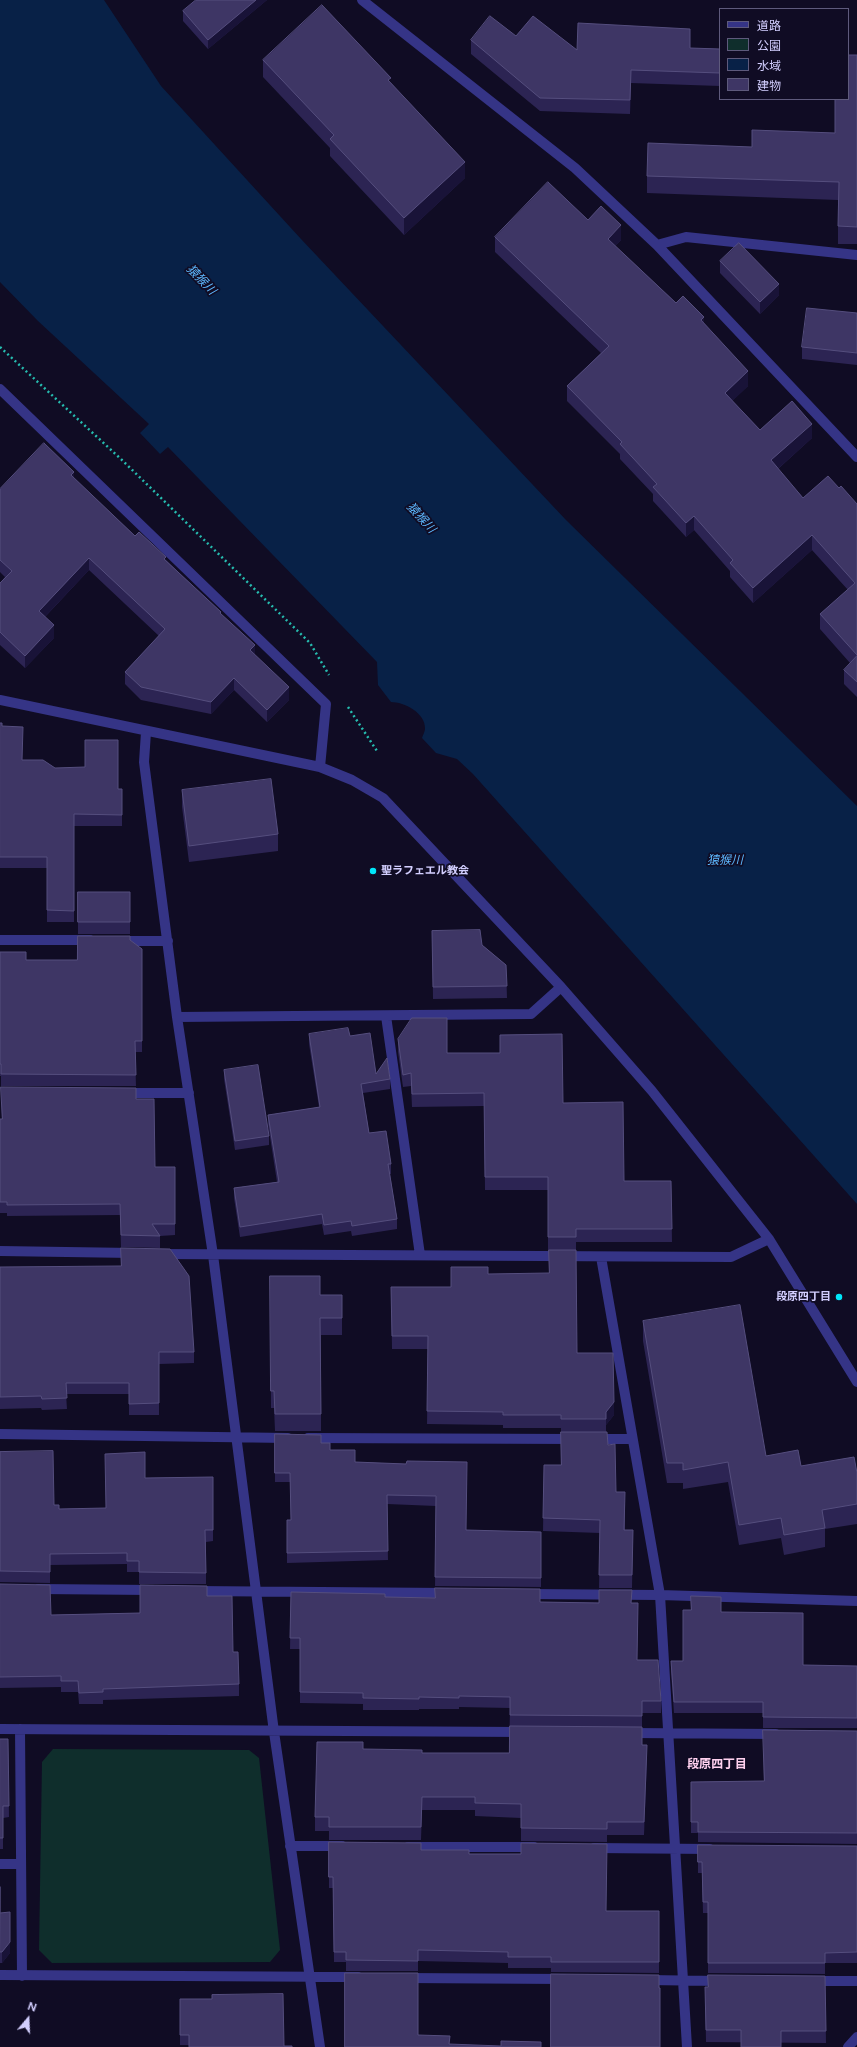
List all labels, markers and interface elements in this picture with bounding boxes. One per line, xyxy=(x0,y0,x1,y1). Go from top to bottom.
legend xyxy=(719,8,849,100)
text: 道路 xyxy=(757,19,781,33)
text: 公園 xyxy=(757,39,781,53)
text: 水域 xyxy=(757,59,781,73)
text: 建物 xyxy=(757,79,781,93)
water label: 猿猴川 xyxy=(183,262,219,298)
water label: 猿猴川 xyxy=(404,500,438,536)
water label: 猿猴川 xyxy=(707,853,743,867)
place label: 聖ラフェエル教会 xyxy=(381,864,469,878)
marker: 聖ラフェエル教会 xyxy=(368,866,378,876)
place label: 段原四丁目 xyxy=(776,1290,831,1304)
marker: 段原四丁目 xyxy=(834,1292,844,1302)
district label: 段原四丁目 xyxy=(687,1757,747,1771)
north arrow xyxy=(8,1999,48,2039)
text: N xyxy=(26,2000,38,2015)

